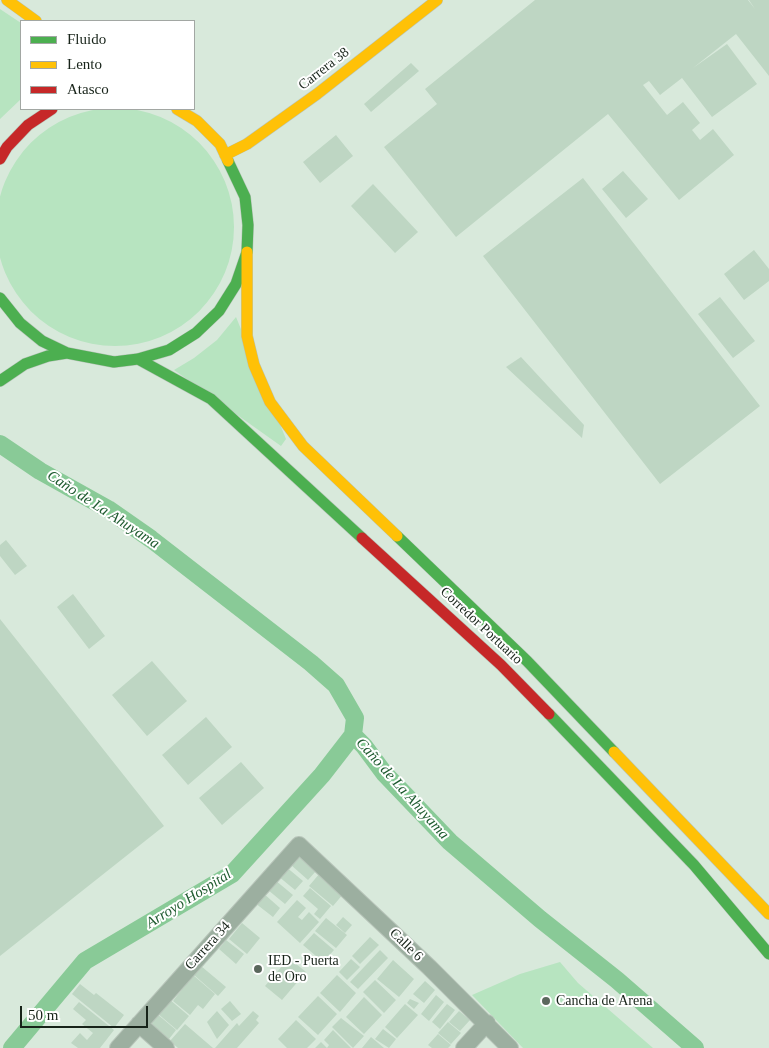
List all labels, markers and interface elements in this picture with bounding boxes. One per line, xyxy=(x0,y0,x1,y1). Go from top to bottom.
legend xyxy=(20,20,195,110)
text: Fluido xyxy=(67,31,106,47)
street label: Carrera 38 xyxy=(295,44,353,94)
text: Lento xyxy=(67,56,102,72)
text: Atasco xyxy=(67,81,109,97)
water label: Caño de La Ahuyama xyxy=(43,467,163,553)
street label: Corredor Portuario xyxy=(436,584,526,668)
water label: Caño de La Ahuyama xyxy=(352,735,452,843)
water label: Arroyo Hospital xyxy=(143,866,235,932)
street label: Carrera 34 xyxy=(182,918,234,974)
street label: Calle 6 xyxy=(386,925,426,965)
place label: IED - Puerta de Oro xyxy=(268,953,339,986)
marker: IED - Puerta de Oro xyxy=(252,963,264,975)
place label: Cancha de Arena xyxy=(556,993,652,1009)
marker: Cancha de Arena xyxy=(540,995,552,1007)
scale bar xyxy=(22,996,150,1028)
text: 50 m xyxy=(28,1007,58,1023)

